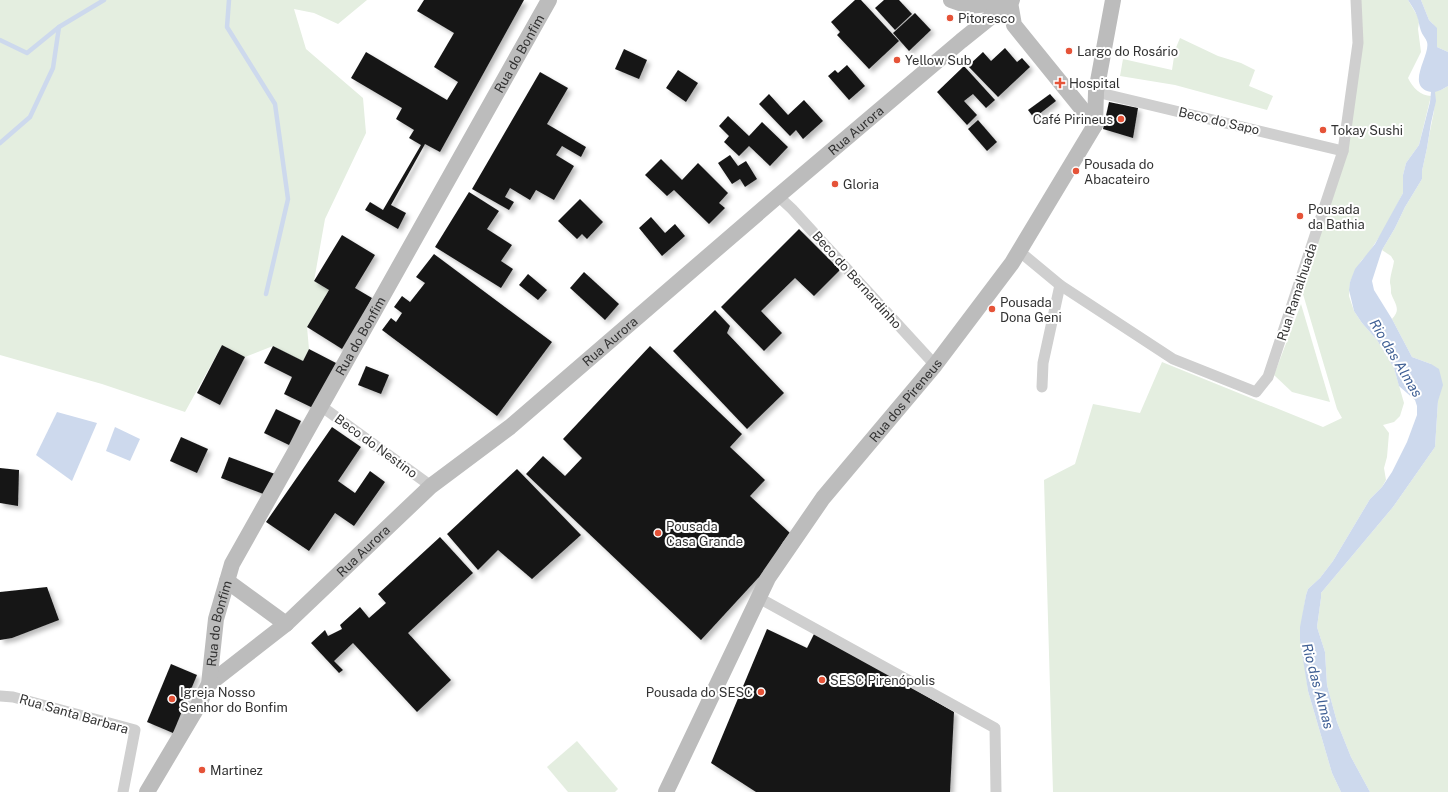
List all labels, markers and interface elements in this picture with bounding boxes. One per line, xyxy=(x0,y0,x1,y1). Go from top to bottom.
street label: Rua do Bonfim xyxy=(491,11,547,95)
place label: Pitoresco xyxy=(958,11,1015,26)
marker: Pitoresco xyxy=(945,13,955,23)
place label: Largo do Rosário xyxy=(1077,44,1178,59)
marker: Largo do Rosário xyxy=(1064,46,1074,56)
place label: Yellow Sub xyxy=(905,53,972,68)
marker: Yellow Sub xyxy=(892,55,902,65)
place label: Hospital xyxy=(1069,76,1120,91)
marker: Hospital xyxy=(1054,77,1066,89)
street label: Rua Aurora xyxy=(825,103,886,158)
street label: Beco do Sapo xyxy=(1177,104,1261,138)
place label: Café Pirineus xyxy=(1033,112,1113,127)
marker: Café Pirineus xyxy=(1116,114,1126,124)
place label: Tokay Sushi xyxy=(1331,123,1403,138)
marker: Tokay Sushi xyxy=(1318,125,1328,135)
place label: Pousada do Abacateiro xyxy=(1084,157,1154,187)
marker: Pousada do Abacateiro xyxy=(1071,166,1081,176)
place label: Gloria xyxy=(843,177,879,192)
marker: Gloria xyxy=(830,179,840,189)
place label: Pousada da Bathia xyxy=(1308,202,1365,232)
marker: Pousada da Bathia xyxy=(1295,211,1305,221)
street label: Beco do Bernardinho xyxy=(809,228,905,332)
street label: Rua Ramalhuada xyxy=(1274,241,1320,343)
street label: Rua do Bonfim xyxy=(332,294,388,378)
place label: Pousada Dona Geni xyxy=(1000,295,1062,325)
marker: Pousada Dona Geni xyxy=(987,304,997,314)
street label: Rua Aurora xyxy=(579,313,640,369)
water label: Rio das Almas xyxy=(1366,316,1426,400)
street label: Rua dos Pireneus xyxy=(866,356,945,445)
street label: Beco do Nestino xyxy=(332,411,420,481)
place label: Pousada Casa Grande xyxy=(666,519,743,549)
street label: Rua Aurora xyxy=(333,522,393,579)
marker: Pousada Casa Grande xyxy=(653,528,663,538)
street label: Rua do Bonfim xyxy=(203,579,234,667)
water label: Rio das Almas xyxy=(1299,641,1337,731)
place label: SESC Pirenópolis xyxy=(830,673,935,688)
marker: SESC Pirenópolis xyxy=(817,675,827,685)
place label: Igreja Nosso Senhor do Bonfim xyxy=(180,685,288,715)
place label: Pousada do SESC xyxy=(646,685,753,700)
marker: Pousada do SESC xyxy=(756,687,766,697)
street label: Rua Santa Barbara xyxy=(18,691,130,737)
marker: Igreja Nosso Senhor do Bonfim xyxy=(167,694,177,704)
place label: Martinez xyxy=(210,763,263,778)
marker: Martinez xyxy=(197,765,207,775)

